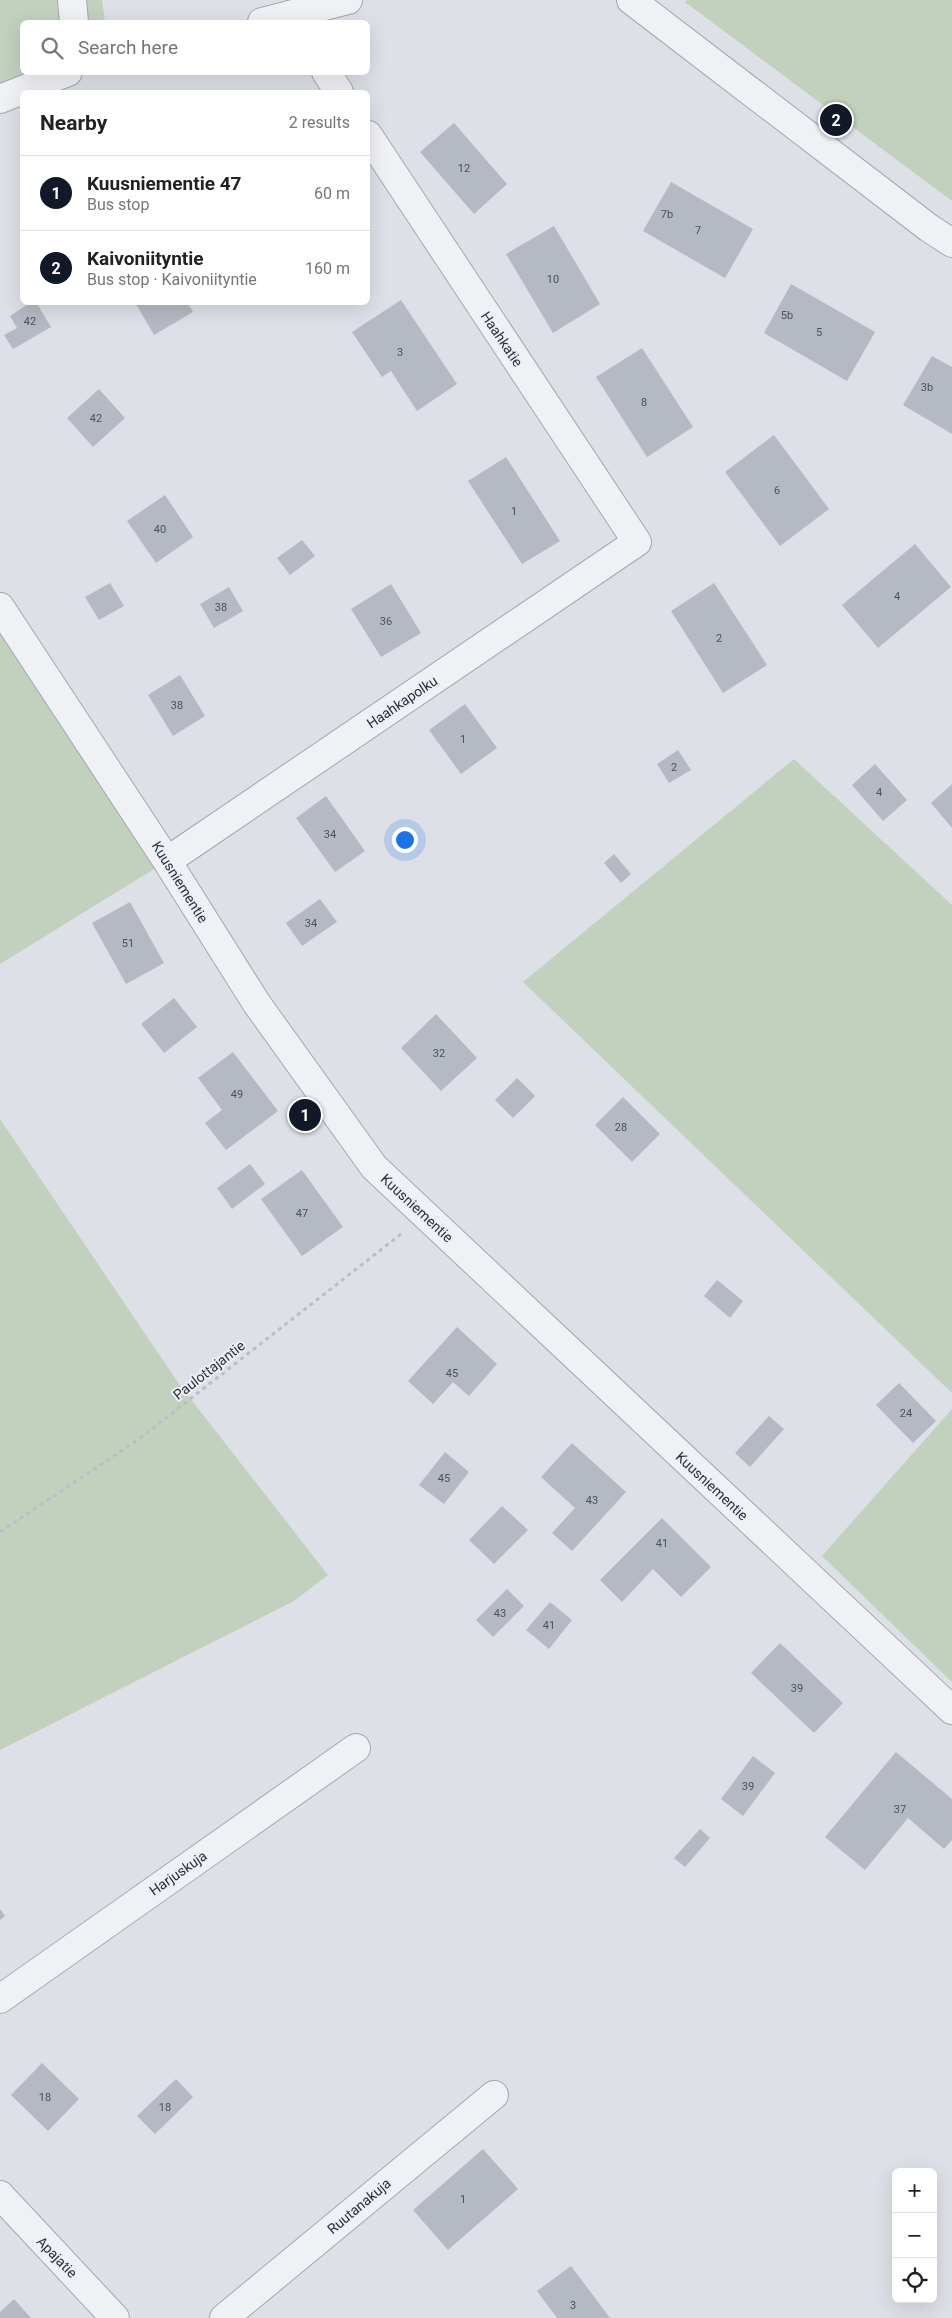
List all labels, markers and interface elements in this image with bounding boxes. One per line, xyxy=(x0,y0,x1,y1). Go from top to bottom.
search box xyxy=(20,20,370,75)
icon: search xyxy=(38,34,66,62)
text: Search here xyxy=(78,36,178,59)
pin: 2 xyxy=(820,101,852,139)
text: Nearby xyxy=(40,111,107,135)
text: 2 results xyxy=(289,113,350,132)
house number: 12 xyxy=(458,162,470,175)
text: Kuusniementie 47 xyxy=(87,172,241,195)
text: 1 xyxy=(51,184,61,203)
text: 60 m xyxy=(314,184,350,203)
text: Bus stop xyxy=(87,195,149,214)
house number: 7b xyxy=(661,208,673,221)
house number: 7 xyxy=(695,224,701,237)
text: Kaivoniityntie xyxy=(87,247,204,270)
text: 2 xyxy=(51,259,61,278)
text: 160 m xyxy=(305,259,350,278)
text: Bus stop · Kaivoniityntie xyxy=(87,270,257,289)
house number: 10 xyxy=(547,273,559,286)
street label: Haahkatie xyxy=(478,308,526,370)
house number: 5b xyxy=(781,309,793,322)
house number: 42 xyxy=(24,315,36,328)
house number: 5 xyxy=(816,326,822,339)
house number: 3 xyxy=(397,346,403,359)
house number: 3b xyxy=(921,381,933,394)
house number: 8 xyxy=(641,396,647,409)
house number: 42 xyxy=(90,412,102,425)
house number: 6 xyxy=(774,484,780,497)
house number: 1 xyxy=(511,505,517,518)
house number: 40 xyxy=(154,523,166,536)
house number: 4 xyxy=(894,590,900,603)
house number: 38 xyxy=(215,601,227,614)
house number: 36 xyxy=(380,615,392,628)
house number: 2 xyxy=(716,632,722,645)
street label: Haahkapolku xyxy=(364,673,440,731)
house number: 38 xyxy=(171,699,183,712)
house number: 1 xyxy=(460,733,466,746)
house number: 2 xyxy=(671,761,677,774)
house number: 4 xyxy=(876,786,882,799)
your location xyxy=(392,827,418,853)
house number: 34 xyxy=(324,828,336,841)
street label: Kuusniementie xyxy=(149,838,211,926)
house number: 34 xyxy=(305,917,317,930)
house number: 51 xyxy=(122,937,134,950)
house number: 32 xyxy=(433,1047,445,1060)
house number: 49 xyxy=(231,1088,243,1101)
pin: 1 xyxy=(289,1096,321,1134)
house number: 28 xyxy=(615,1121,627,1134)
street label: Kuusniementie xyxy=(378,1171,456,1245)
house number: 47 xyxy=(296,1207,308,1220)
street label: Paulottajantie xyxy=(170,1337,248,1403)
house number: 45 xyxy=(446,1367,458,1380)
house number: 24 xyxy=(900,1407,912,1420)
street label: Kuusniementie xyxy=(673,1449,751,1523)
house number: 45 xyxy=(438,1472,450,1485)
house number: 43 xyxy=(586,1494,598,1507)
house number: 41 xyxy=(656,1537,668,1550)
house number: 43 xyxy=(494,1607,506,1620)
house number: 41 xyxy=(543,1619,555,1632)
house number: 39 xyxy=(791,1682,803,1695)
house number: 39 xyxy=(742,1780,754,1793)
house number: 37 xyxy=(894,1803,906,1816)
street label: Harjuskuja xyxy=(146,1847,210,1899)
house number: 18 xyxy=(39,2091,51,2104)
house number: 18 xyxy=(159,2101,171,2114)
map controls xyxy=(892,2168,937,2303)
button: + xyxy=(892,2168,937,2213)
street label: Ruutanakuja xyxy=(324,2175,394,2237)
house number: 1 xyxy=(460,2193,466,2206)
button: − xyxy=(892,2213,937,2258)
street label: Apajatie xyxy=(34,2233,80,2281)
button: locate xyxy=(892,2258,937,2303)
house number: 3 xyxy=(570,2299,576,2312)

